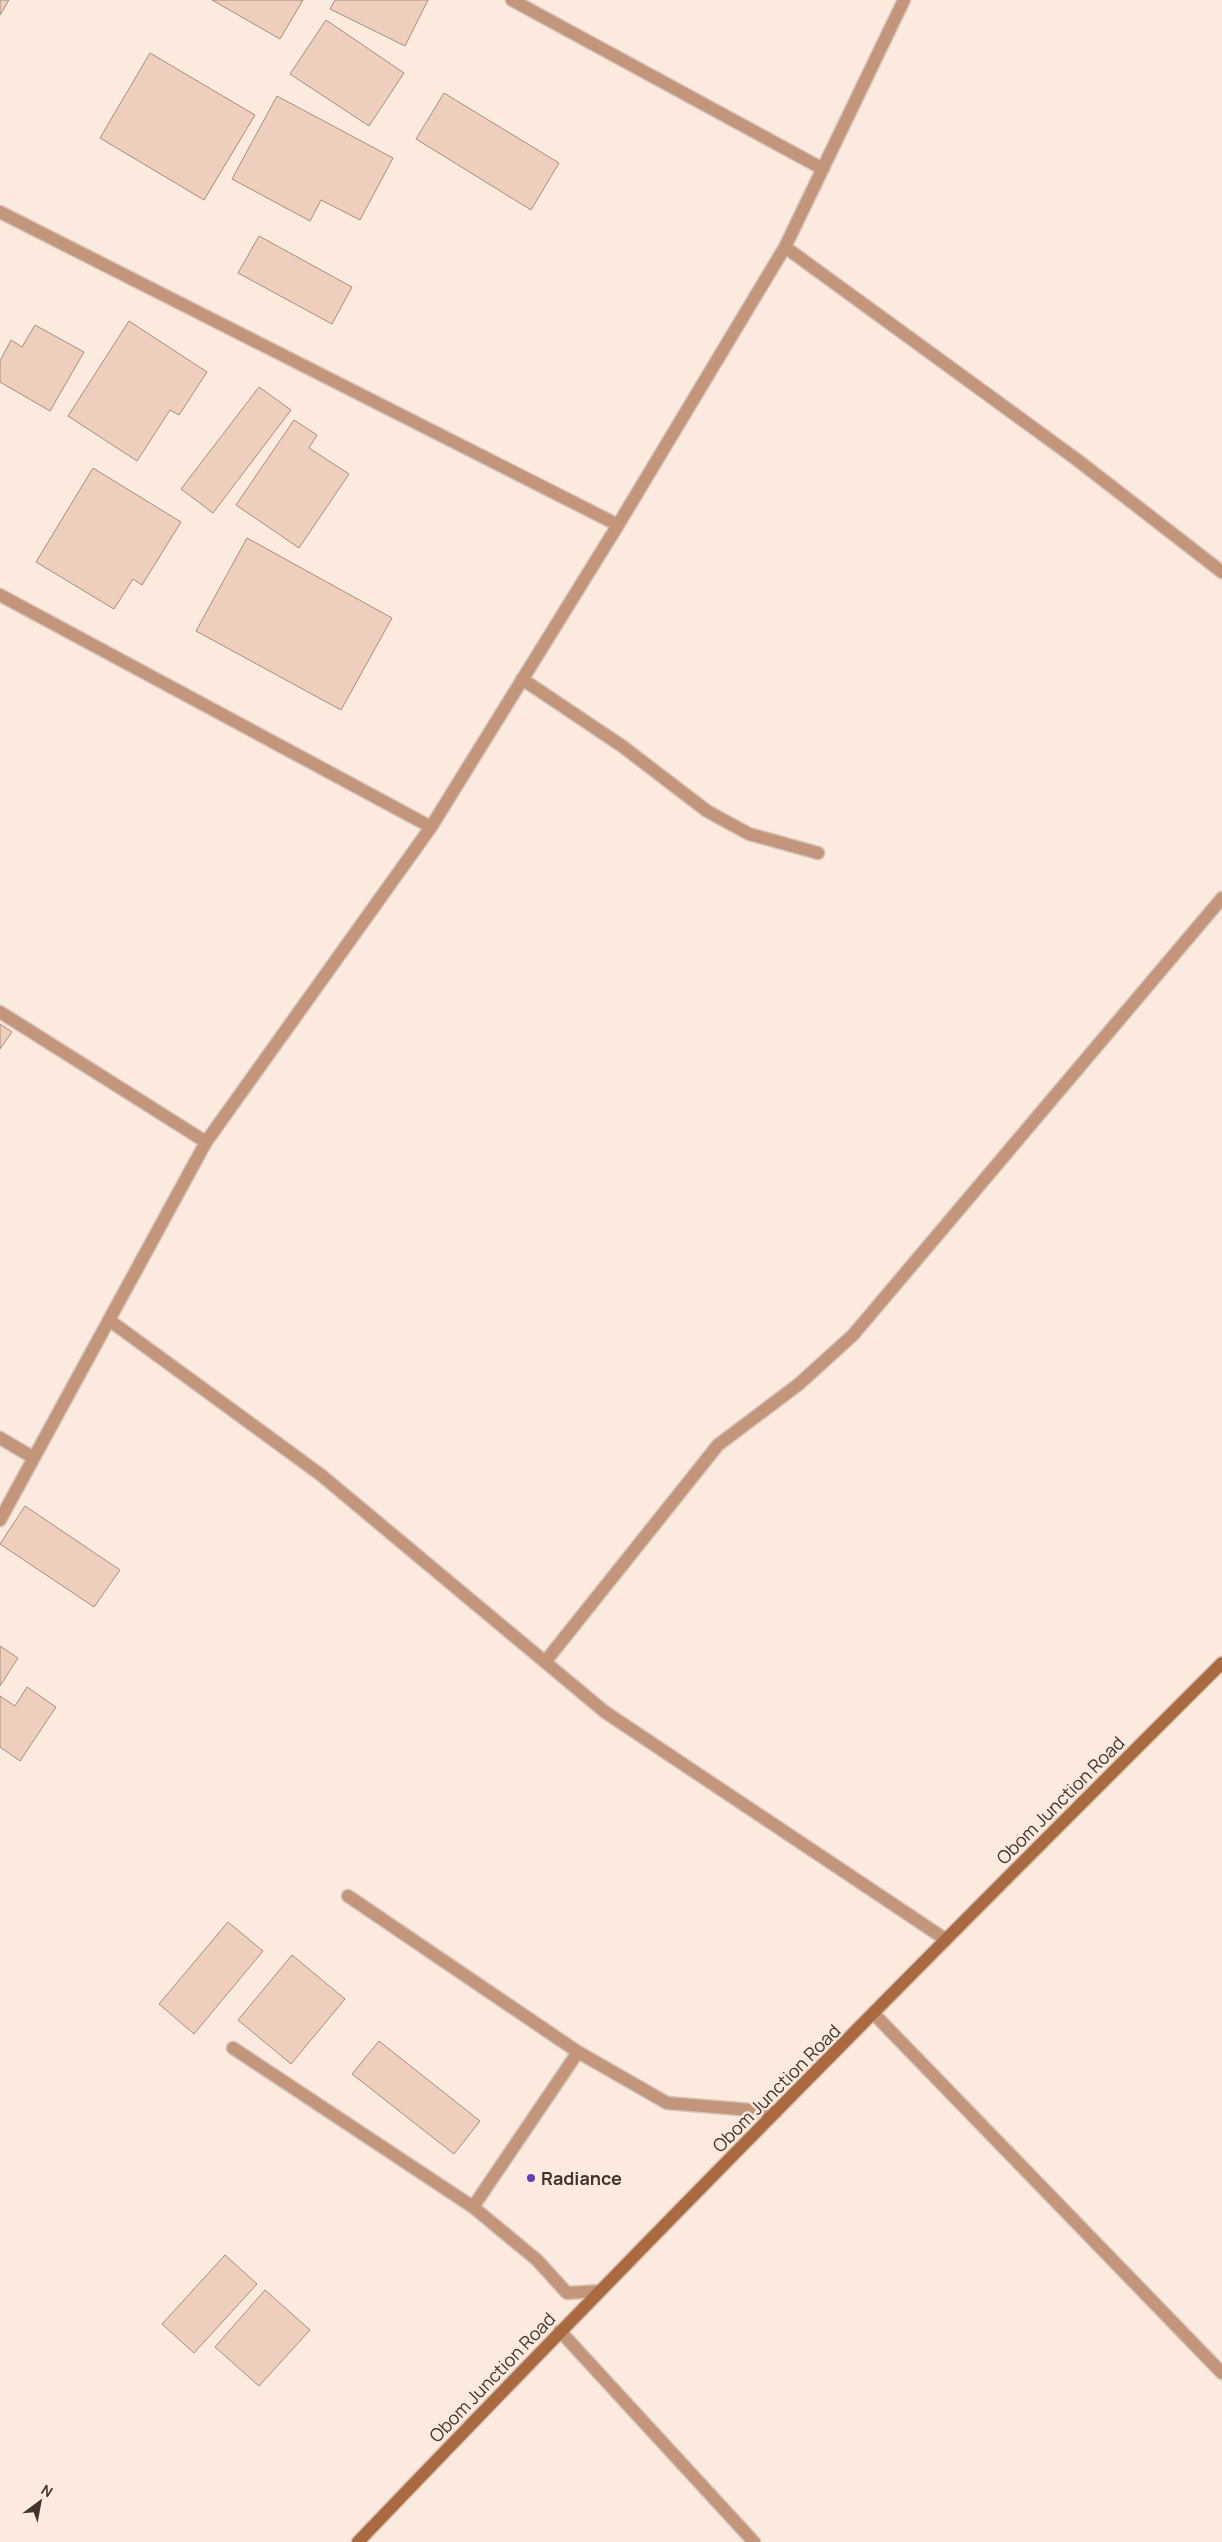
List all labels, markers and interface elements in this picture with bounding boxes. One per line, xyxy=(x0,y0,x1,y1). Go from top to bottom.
street label: Obom Junction Road xyxy=(991,1731,1129,1869)
street label: Obom Junction Road xyxy=(707,2019,845,2157)
place label: Radiance xyxy=(541,2166,622,2190)
marker: Radiance xyxy=(525,2172,537,2184)
street label: Obom Junction Road xyxy=(424,2307,560,2447)
north arrow xyxy=(15,2477,65,2527)
text: N xyxy=(38,2480,56,2501)

